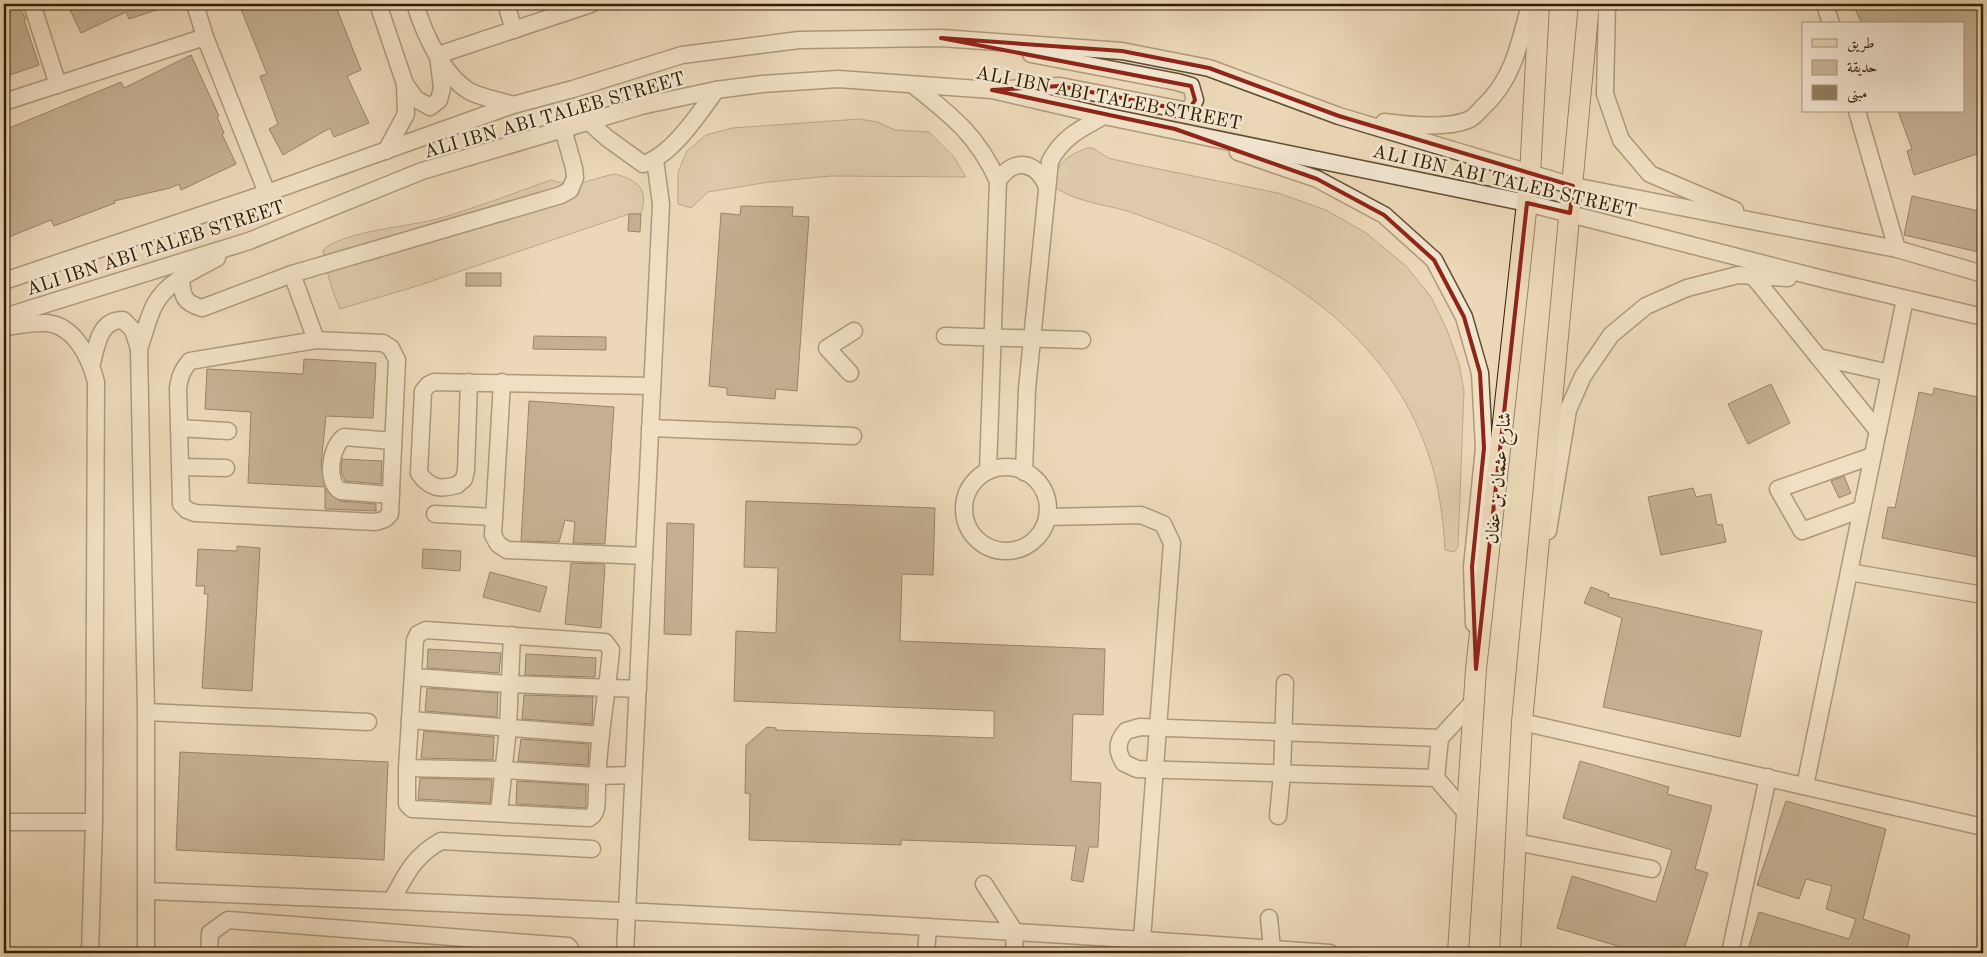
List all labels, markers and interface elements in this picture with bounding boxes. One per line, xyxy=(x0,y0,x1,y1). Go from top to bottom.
legend xyxy=(1802,22,1964,112)
text: طريق xyxy=(1847,37,1874,53)
text: حديقة xyxy=(1847,61,1877,76)
street label: ALI IBN ABI TALEB STREET xyxy=(974,64,1243,135)
street label: ALI IBN ABI TALEB STREET xyxy=(422,70,687,163)
text: مبنى xyxy=(1847,87,1867,104)
street label: ALI IBN ABI TALEB STREET xyxy=(1370,143,1638,222)
street label: ALI IBN ABI TALEB STREET xyxy=(24,199,287,300)
street label: شارع عثمان بن عفان xyxy=(1483,411,1520,545)

